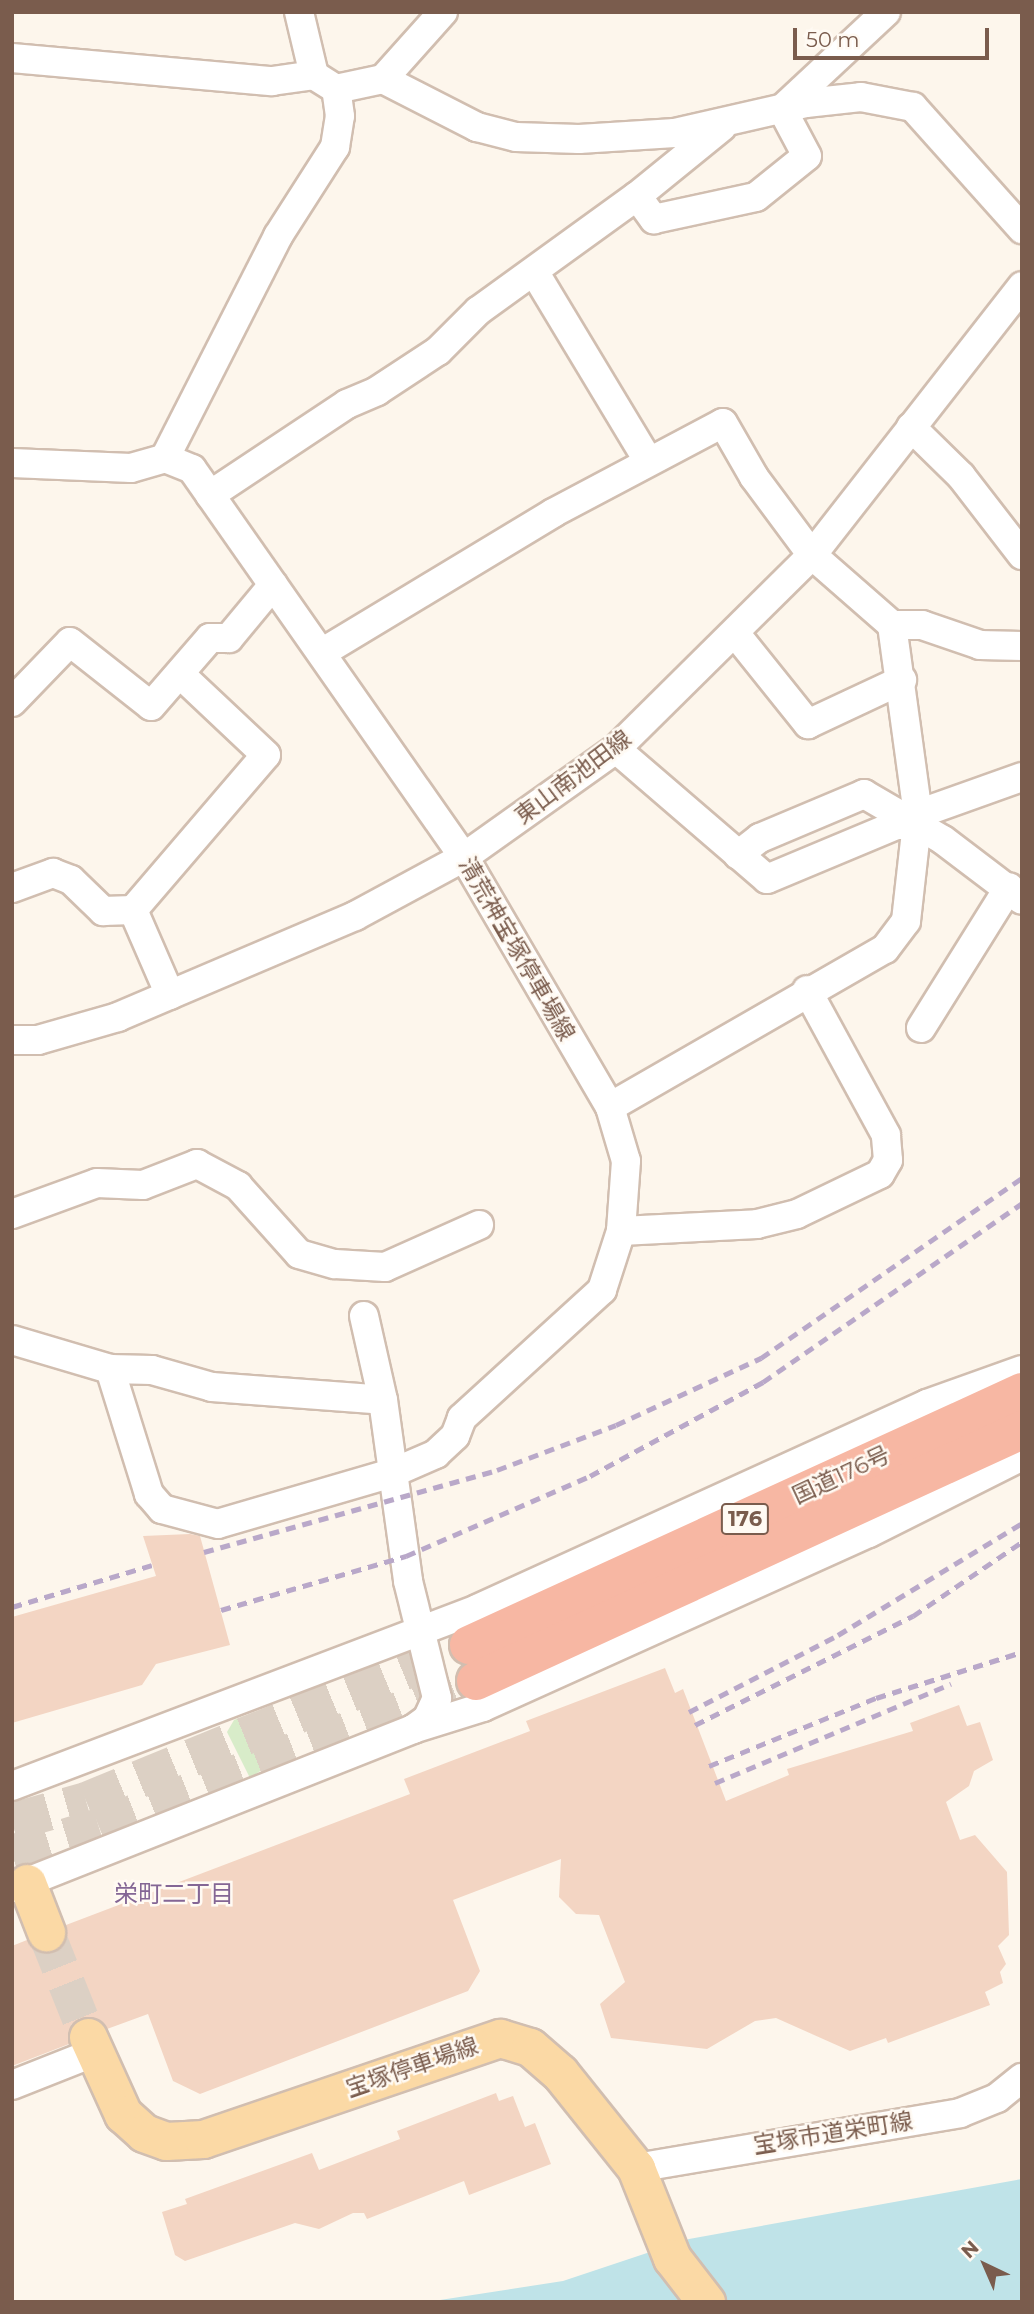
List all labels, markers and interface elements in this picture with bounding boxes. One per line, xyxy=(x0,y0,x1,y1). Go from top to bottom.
scale bar xyxy=(796,14,992,58)
text: 50 m xyxy=(806,27,860,52)
street label: 東山南池田線 xyxy=(510,724,636,830)
street label: 清荒神宝塚停車場線 xyxy=(453,852,581,1046)
street label: 国道176号 xyxy=(788,1440,894,1510)
road number: 176 xyxy=(720,1502,770,1536)
district label: 栄町二丁目 xyxy=(114,1880,234,1908)
street label: 宝塚停車場線 xyxy=(342,2031,482,2103)
street label: 宝塚市道栄町線 xyxy=(751,2107,915,2159)
north arrow xyxy=(950,2230,1020,2300)
text: N xyxy=(957,2236,984,2263)

